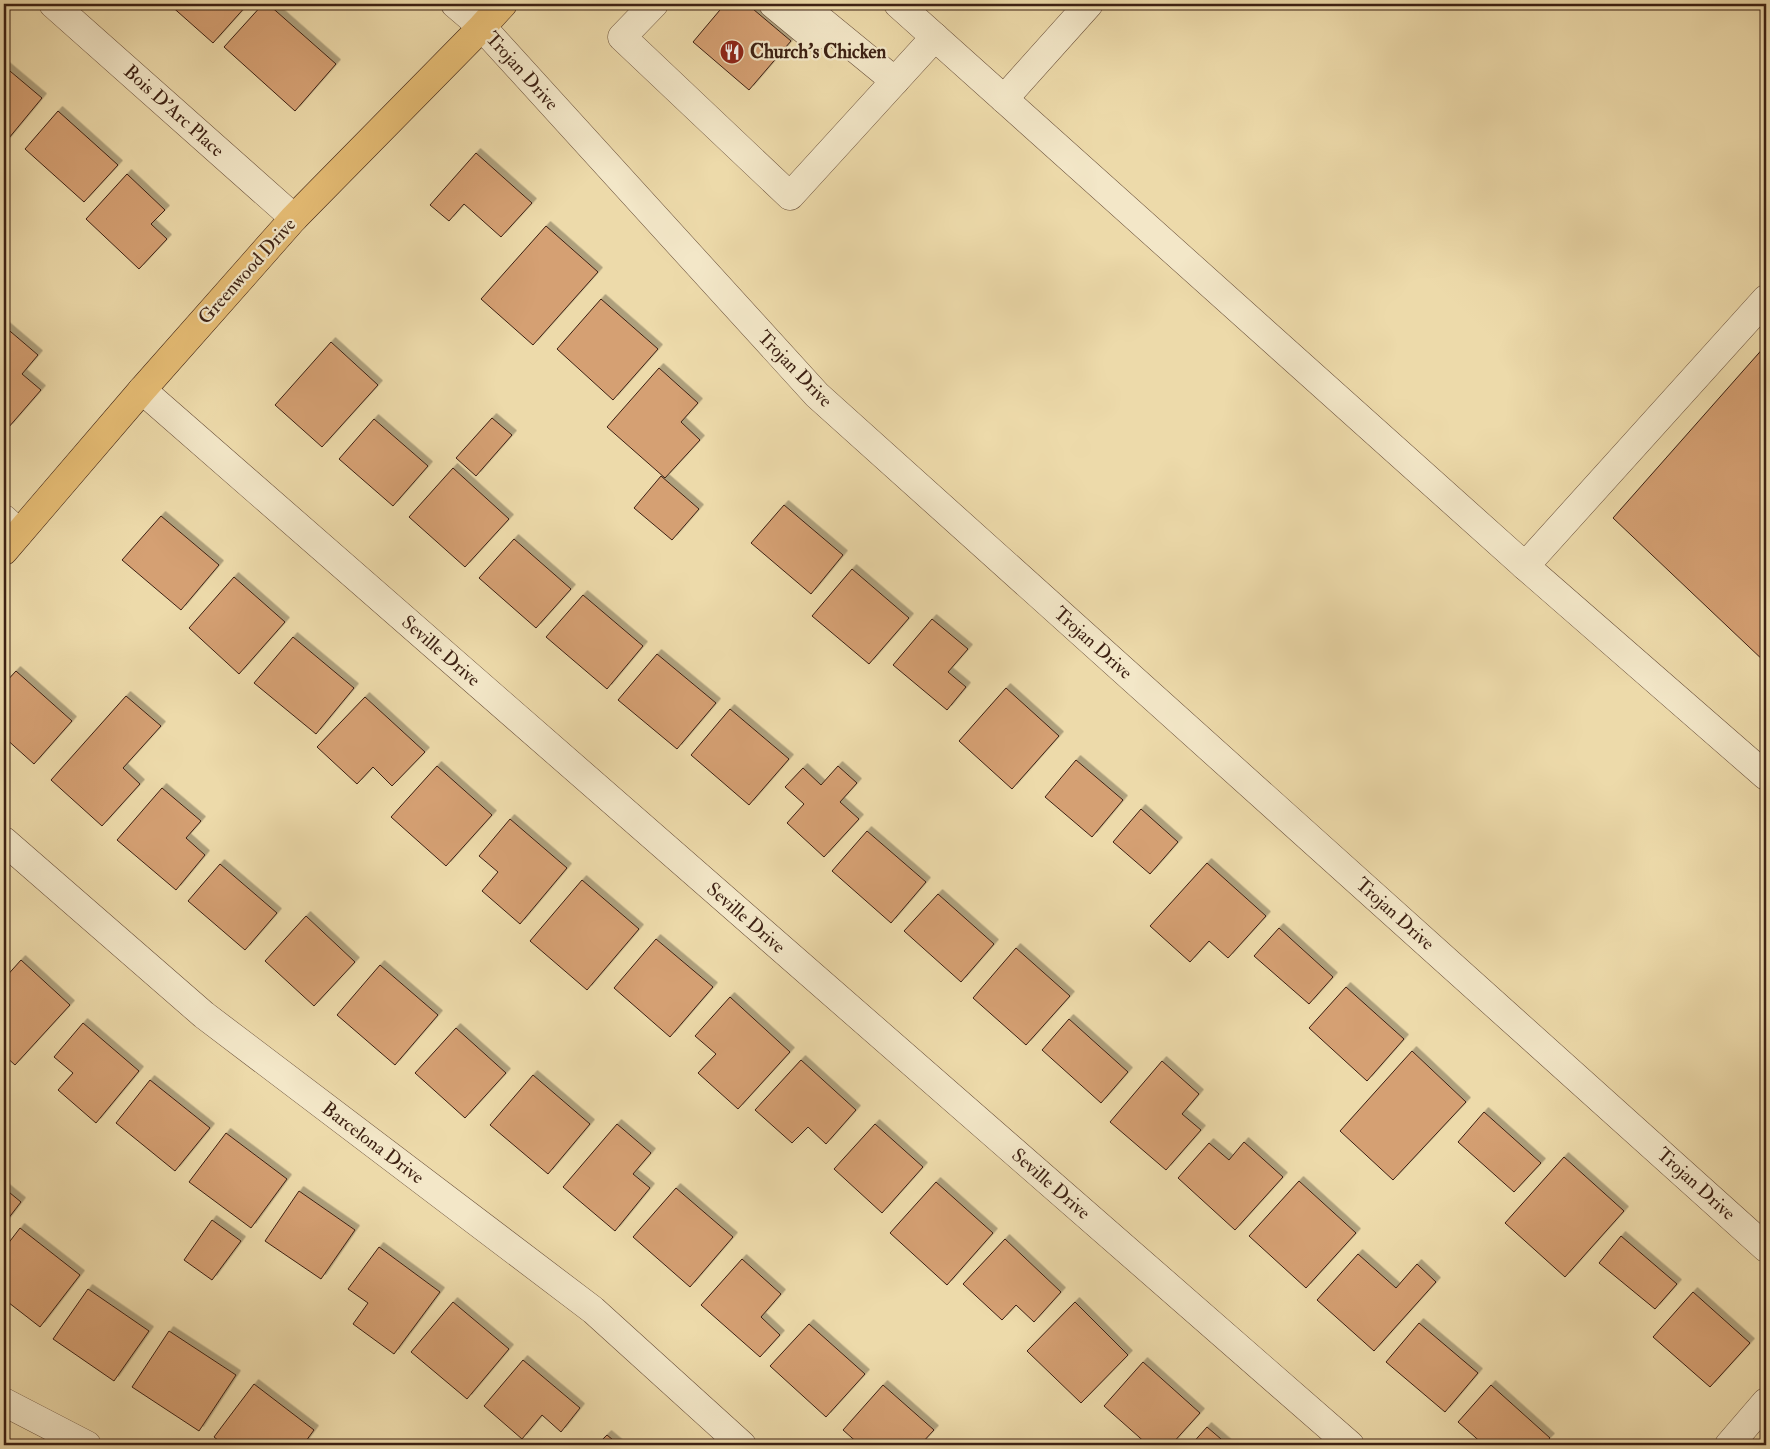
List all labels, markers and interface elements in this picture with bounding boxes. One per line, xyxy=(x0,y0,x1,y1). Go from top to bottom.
street label: Trojan Drive xyxy=(480,27,564,115)
restaurant icon: Church's Chicken xyxy=(719,39,745,65)
place label: Church's Chicken xyxy=(750,40,886,64)
street label: Bois D'Arc Place xyxy=(119,60,229,162)
street label: Greenwood Drive xyxy=(193,213,301,329)
street label: Trojan Drive xyxy=(752,326,838,413)
street label: Trojan Drive xyxy=(1049,601,1137,685)
street label: Seville Drive xyxy=(397,610,485,692)
street label: Trojan Drive xyxy=(1351,872,1439,956)
street label: Seville Drive xyxy=(702,877,790,959)
street label: Barcelona Drive xyxy=(317,1097,429,1189)
street label: Trojan Drive xyxy=(1652,1142,1740,1226)
street label: Seville Drive xyxy=(1007,1143,1095,1225)

